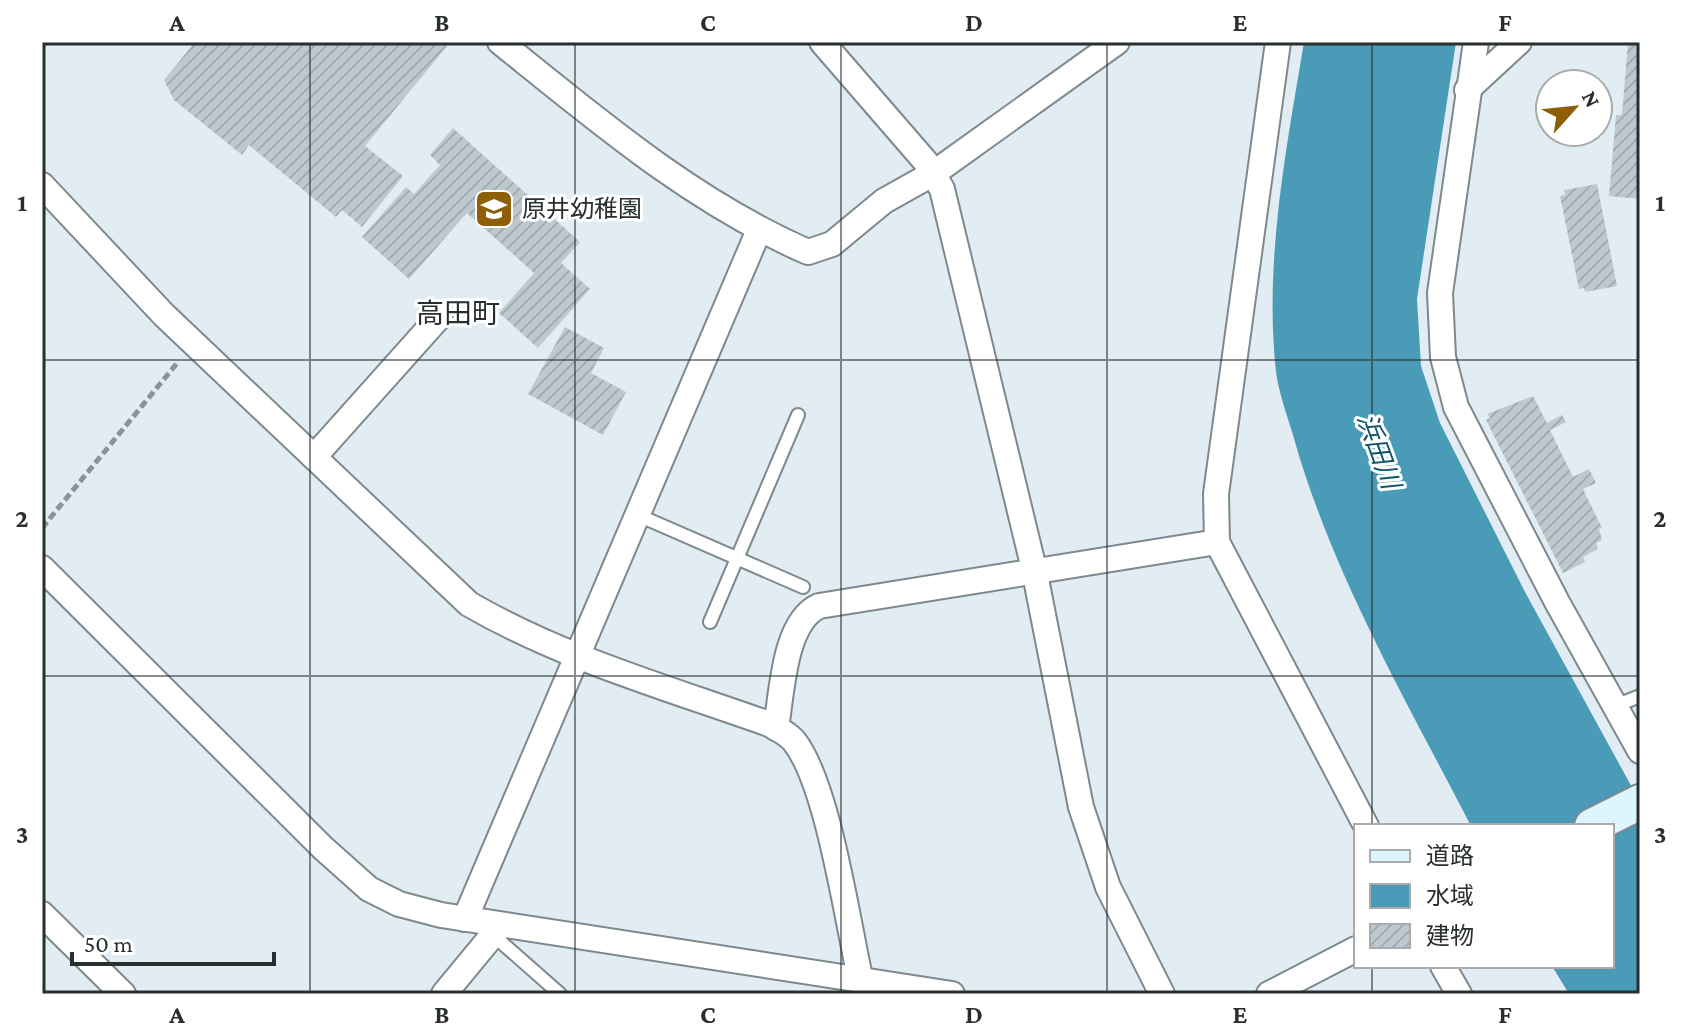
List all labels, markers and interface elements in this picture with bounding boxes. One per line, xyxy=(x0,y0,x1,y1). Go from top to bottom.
text: A xyxy=(168,8,185,37)
text: B xyxy=(434,8,450,37)
text: C xyxy=(700,8,716,37)
text: D xyxy=(965,8,983,37)
text: E xyxy=(1233,8,1248,37)
text: F xyxy=(1498,8,1512,37)
north arrow xyxy=(1534,68,1614,148)
text: N xyxy=(1577,87,1606,112)
text: 1 xyxy=(17,188,27,217)
school or university icon: 原井幼稚園 xyxy=(473,188,515,230)
text: 1 xyxy=(1655,188,1665,217)
place label: 原井幼稚園 xyxy=(522,195,642,222)
district label: 高田町 xyxy=(416,298,500,329)
water label: 浜田川 xyxy=(1352,410,1407,496)
text: 2 xyxy=(15,504,29,533)
text: 2 xyxy=(1653,504,1667,533)
text: 3 xyxy=(16,820,28,849)
text: 3 xyxy=(1654,820,1666,849)
legend xyxy=(1354,824,1614,968)
text: 道路 xyxy=(1426,842,1474,869)
text: 水域 xyxy=(1426,882,1474,909)
scale bar xyxy=(72,916,274,966)
text: 建物 xyxy=(1426,922,1474,949)
text: 50 m xyxy=(84,930,133,957)
text: A xyxy=(168,1000,185,1029)
text: B xyxy=(434,1000,450,1029)
text: C xyxy=(700,1000,716,1029)
text: D xyxy=(965,1000,983,1029)
text: E xyxy=(1233,1000,1248,1029)
text: F xyxy=(1498,1000,1512,1029)

